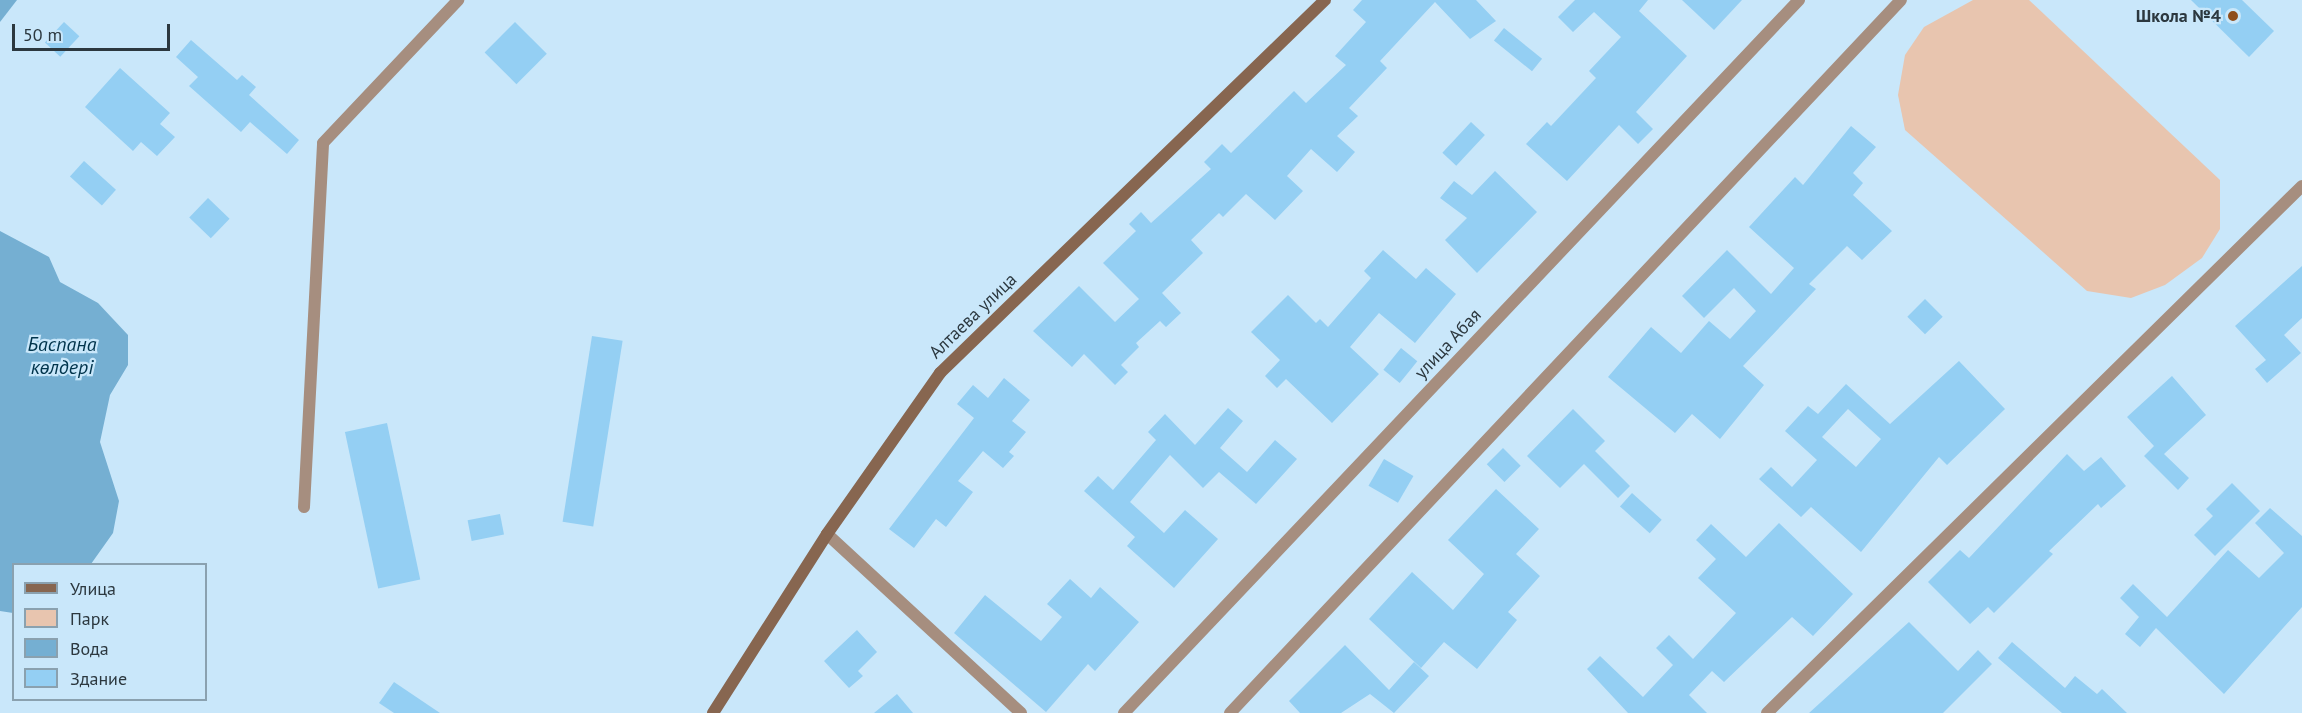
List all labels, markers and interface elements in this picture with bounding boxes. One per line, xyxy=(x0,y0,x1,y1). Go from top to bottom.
place label: Школа №4 xyxy=(2136,5,2221,27)
marker: Школа №4 xyxy=(2226,9,2240,23)
scale bar xyxy=(15,12,172,50)
text: 50 m xyxy=(23,23,62,46)
street label: Алтаева улица xyxy=(925,269,1021,363)
street label: улица Абая xyxy=(1410,304,1486,384)
water label: Баспана көлдері xyxy=(28,332,96,379)
legend xyxy=(12,563,207,701)
text: Улица xyxy=(70,577,116,600)
text: Парк xyxy=(70,607,109,630)
text: Вода xyxy=(70,637,109,660)
text: Здание xyxy=(70,667,127,690)

